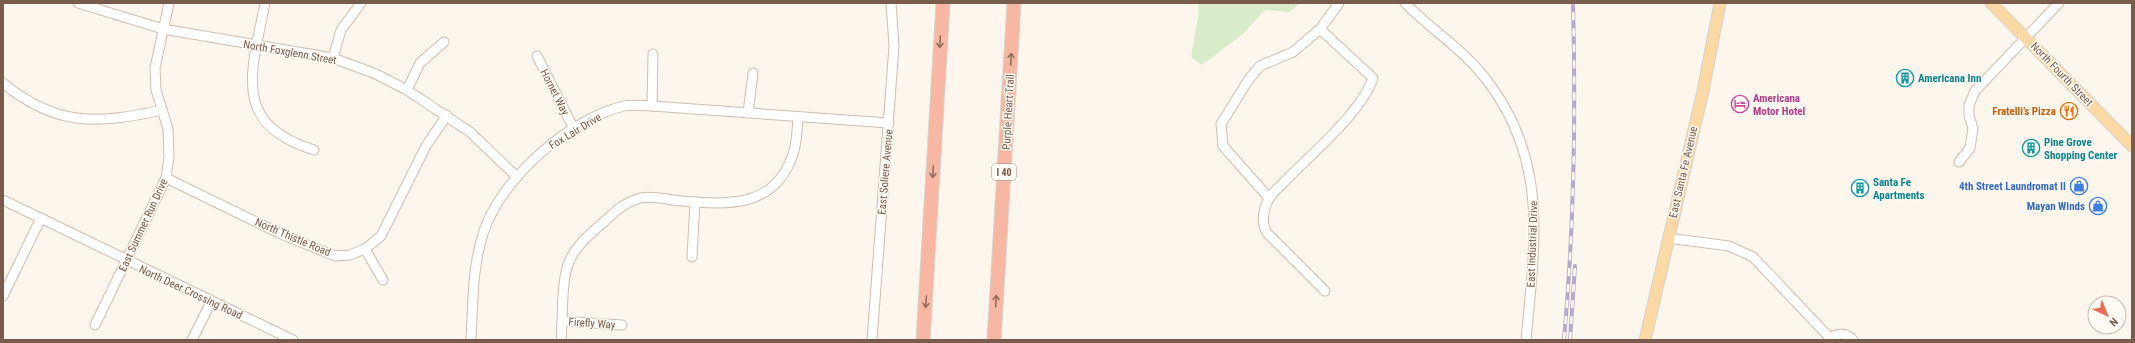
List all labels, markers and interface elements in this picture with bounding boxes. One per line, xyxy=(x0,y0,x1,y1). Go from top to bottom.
one-way arrow xyxy=(937,35,944,48)
street label: North Foxglenn Street xyxy=(242,38,338,67)
street label: North Fourth Street xyxy=(2028,40,2095,109)
one-way arrow xyxy=(1007,53,1014,66)
street label: Hornet Way xyxy=(537,67,572,118)
building icon: Americana Inn xyxy=(1895,68,1915,88)
place label: Americana Inn xyxy=(1918,72,1981,85)
street label: Purple Heart Trail xyxy=(1000,74,1017,150)
place label: Americana Motor Hotel xyxy=(1753,92,1806,118)
hotel icon: Americana Motor Hotel xyxy=(1730,94,1750,114)
restaurant icon: Fratelli’s Pizza xyxy=(2059,101,2079,121)
place label: Fratelli’s Pizza xyxy=(1992,105,2056,118)
street label: Fox Lair Drive xyxy=(547,111,604,152)
street label: East Santa Fe Avenue xyxy=(1667,125,1700,219)
street label: East Soliere Avenue xyxy=(875,129,896,215)
place label: Pine Grove Shopping Center xyxy=(2044,136,2118,162)
building icon: Pine Grove Shopping Center xyxy=(2021,138,2041,158)
road number: I 40 xyxy=(992,164,1016,180)
one-way arrow xyxy=(930,165,937,178)
place label: Santa Fe Apartments xyxy=(1873,176,1924,202)
shop icon: 4th Street Laundromat II xyxy=(2069,176,2089,196)
street label: East Summer Run Drive xyxy=(116,177,171,274)
building icon: Santa Fe Apartments xyxy=(1850,178,1870,198)
place label: 4th Street Laundromat II xyxy=(1959,180,2066,193)
shop icon: Mayan Winds xyxy=(2088,196,2108,216)
street label: East Industrial Drive xyxy=(1524,200,1541,288)
place label: Mayan Winds xyxy=(2027,200,2085,213)
street label: North Thistle Road xyxy=(253,216,333,259)
street label: North Deer Crossing Road xyxy=(137,263,244,322)
one-way arrow xyxy=(922,295,929,308)
one-way arrow xyxy=(993,295,1000,308)
north arrow xyxy=(2087,295,2127,335)
street label: Firefly Way xyxy=(568,315,616,332)
text: N xyxy=(2106,315,2121,329)

